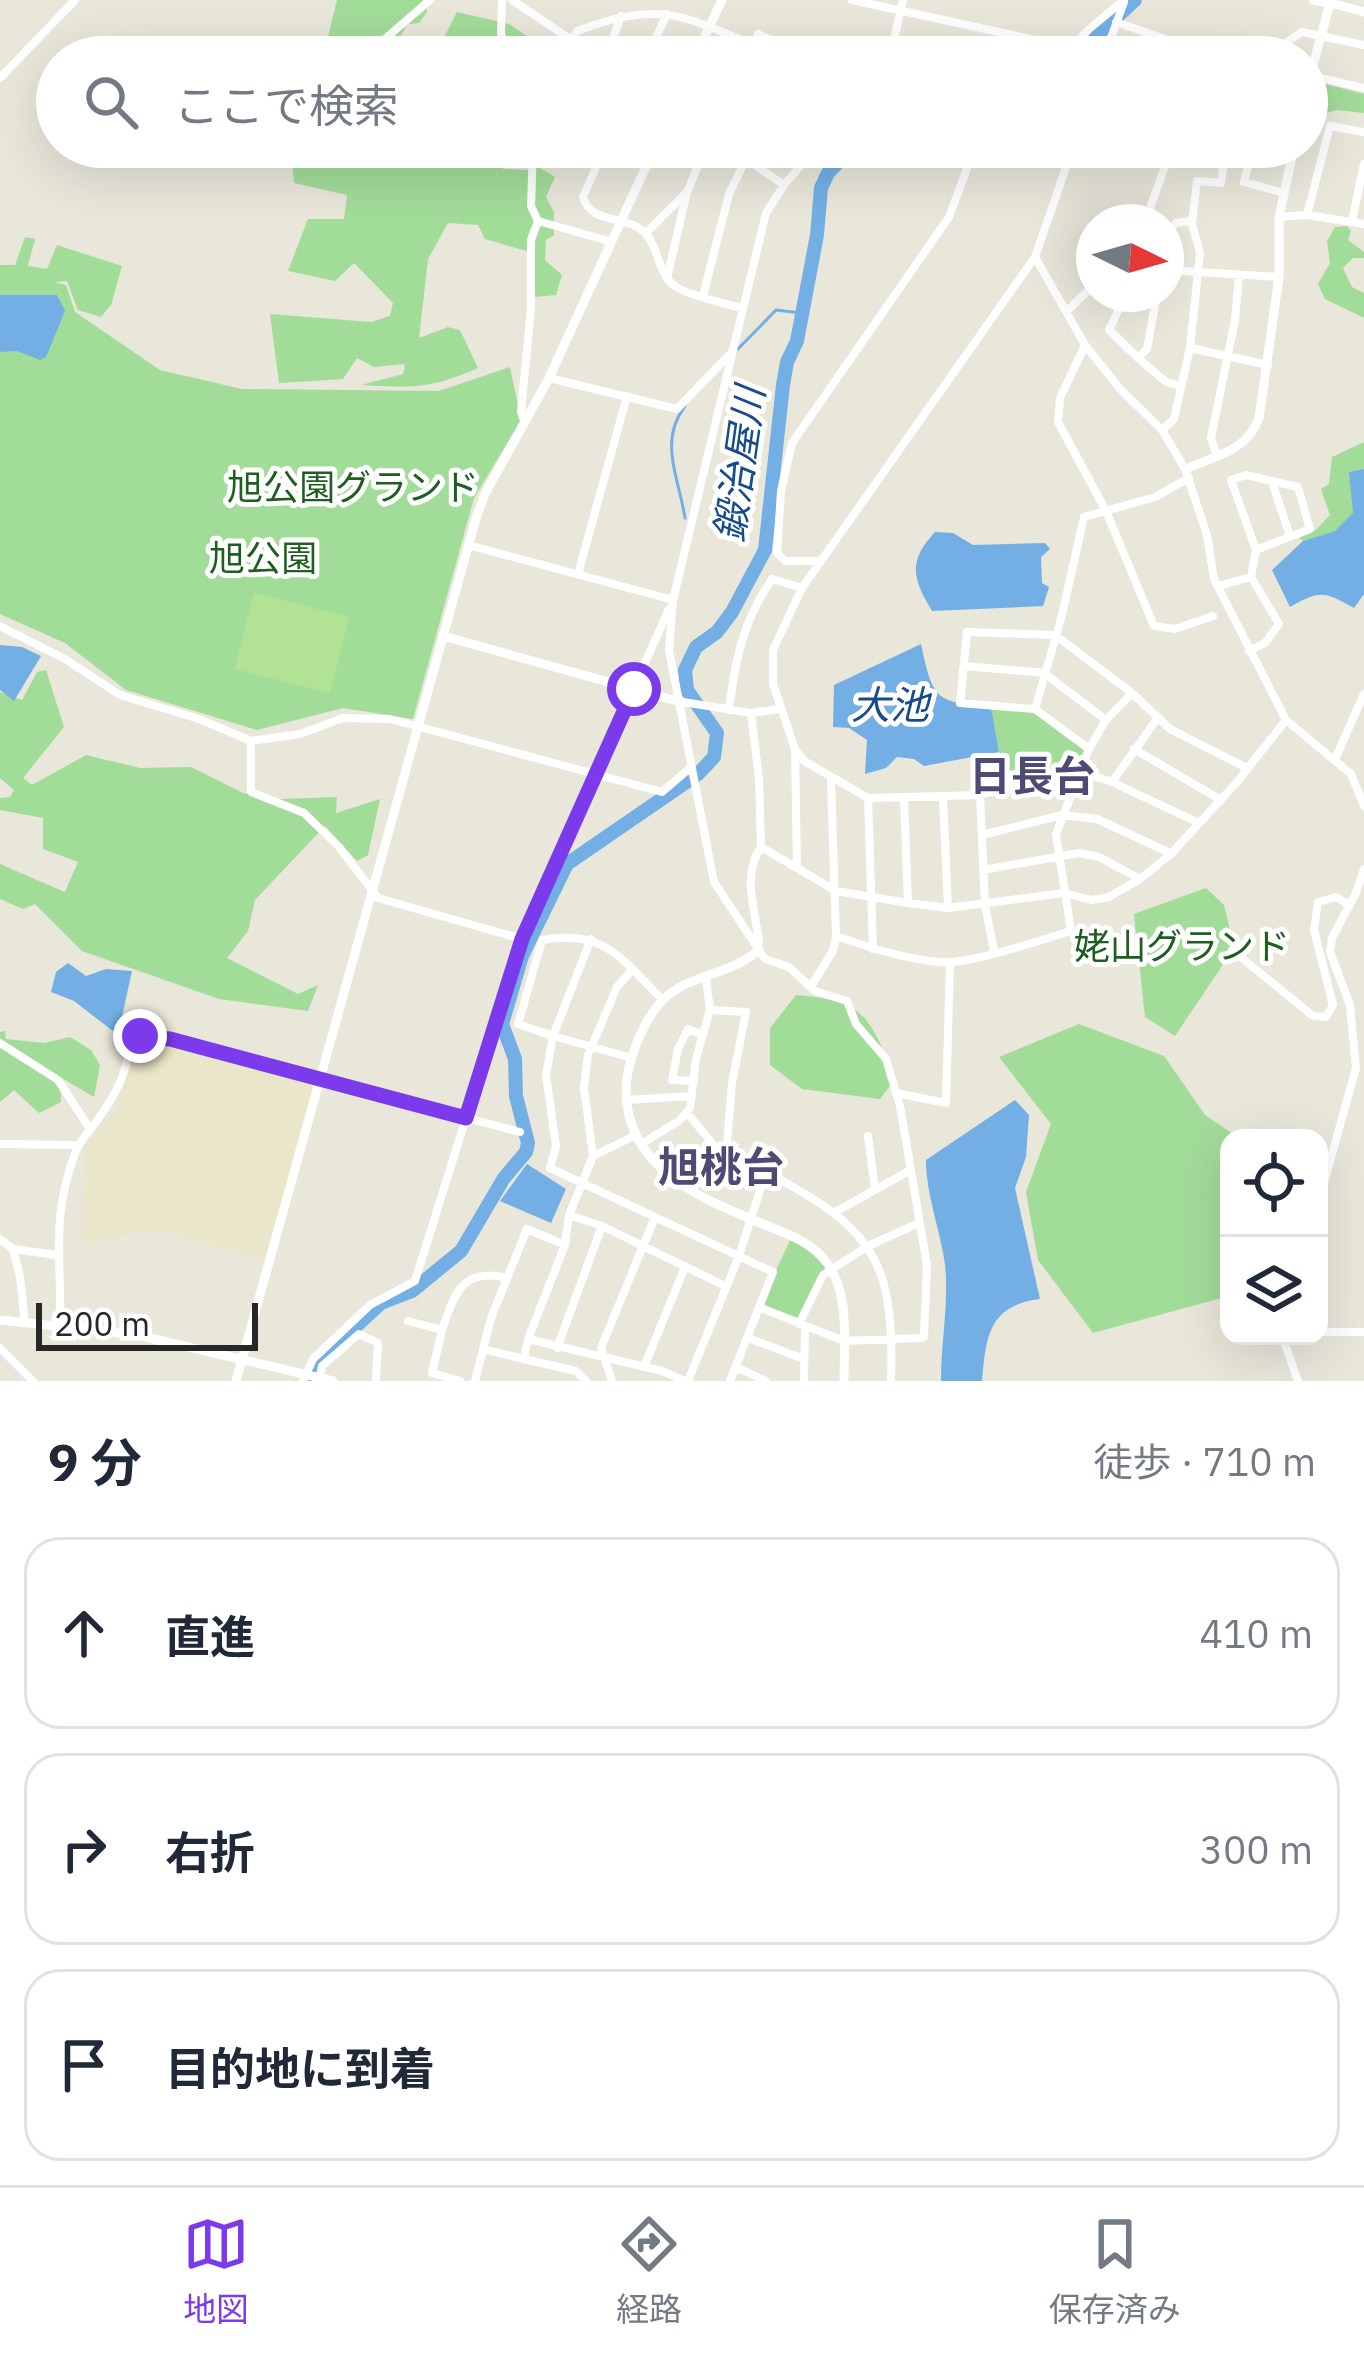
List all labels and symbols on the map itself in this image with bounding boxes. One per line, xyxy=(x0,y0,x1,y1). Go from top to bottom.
north arrow xyxy=(1076,204,1184,312)
water label: 鍛治屋川 xyxy=(703,379,776,545)
park label: 旭公園グランド xyxy=(227,463,479,510)
park label: 旭公園 xyxy=(209,534,317,581)
route start xyxy=(607,662,661,716)
water label: 大池 xyxy=(851,679,933,730)
district label: 日長台 xyxy=(969,748,1095,803)
park label: 姥山グランド xyxy=(1074,922,1290,969)
route end xyxy=(113,1009,167,1063)
district label: 旭桃台 xyxy=(658,1139,784,1194)
scale bar xyxy=(36,1297,258,1350)

